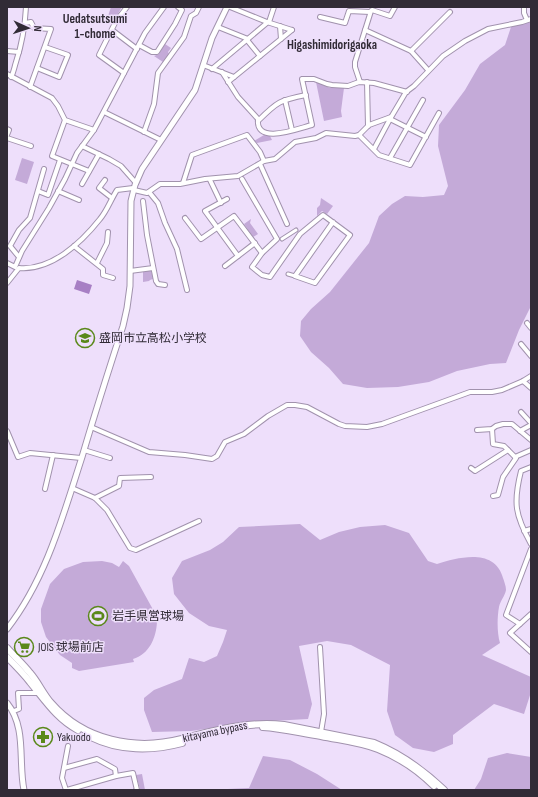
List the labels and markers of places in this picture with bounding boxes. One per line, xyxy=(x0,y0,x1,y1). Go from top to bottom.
school or university icon: 盛岡市立高松小学校 xyxy=(74,327,96,349)
place label: 盛岡市立高松小学校 xyxy=(99,331,207,346)
sports icon: 岩手県営球場 xyxy=(87,605,109,627)
place label: 岩手県営球場 xyxy=(112,609,184,624)
supermarket icon: JOIS 球場前店 xyxy=(13,636,35,658)
place label: JOIS 球場前店 xyxy=(37,640,104,655)
pharmacy icon: Yakuodo xyxy=(32,726,54,748)
place label: Yakuodo xyxy=(57,730,91,745)

